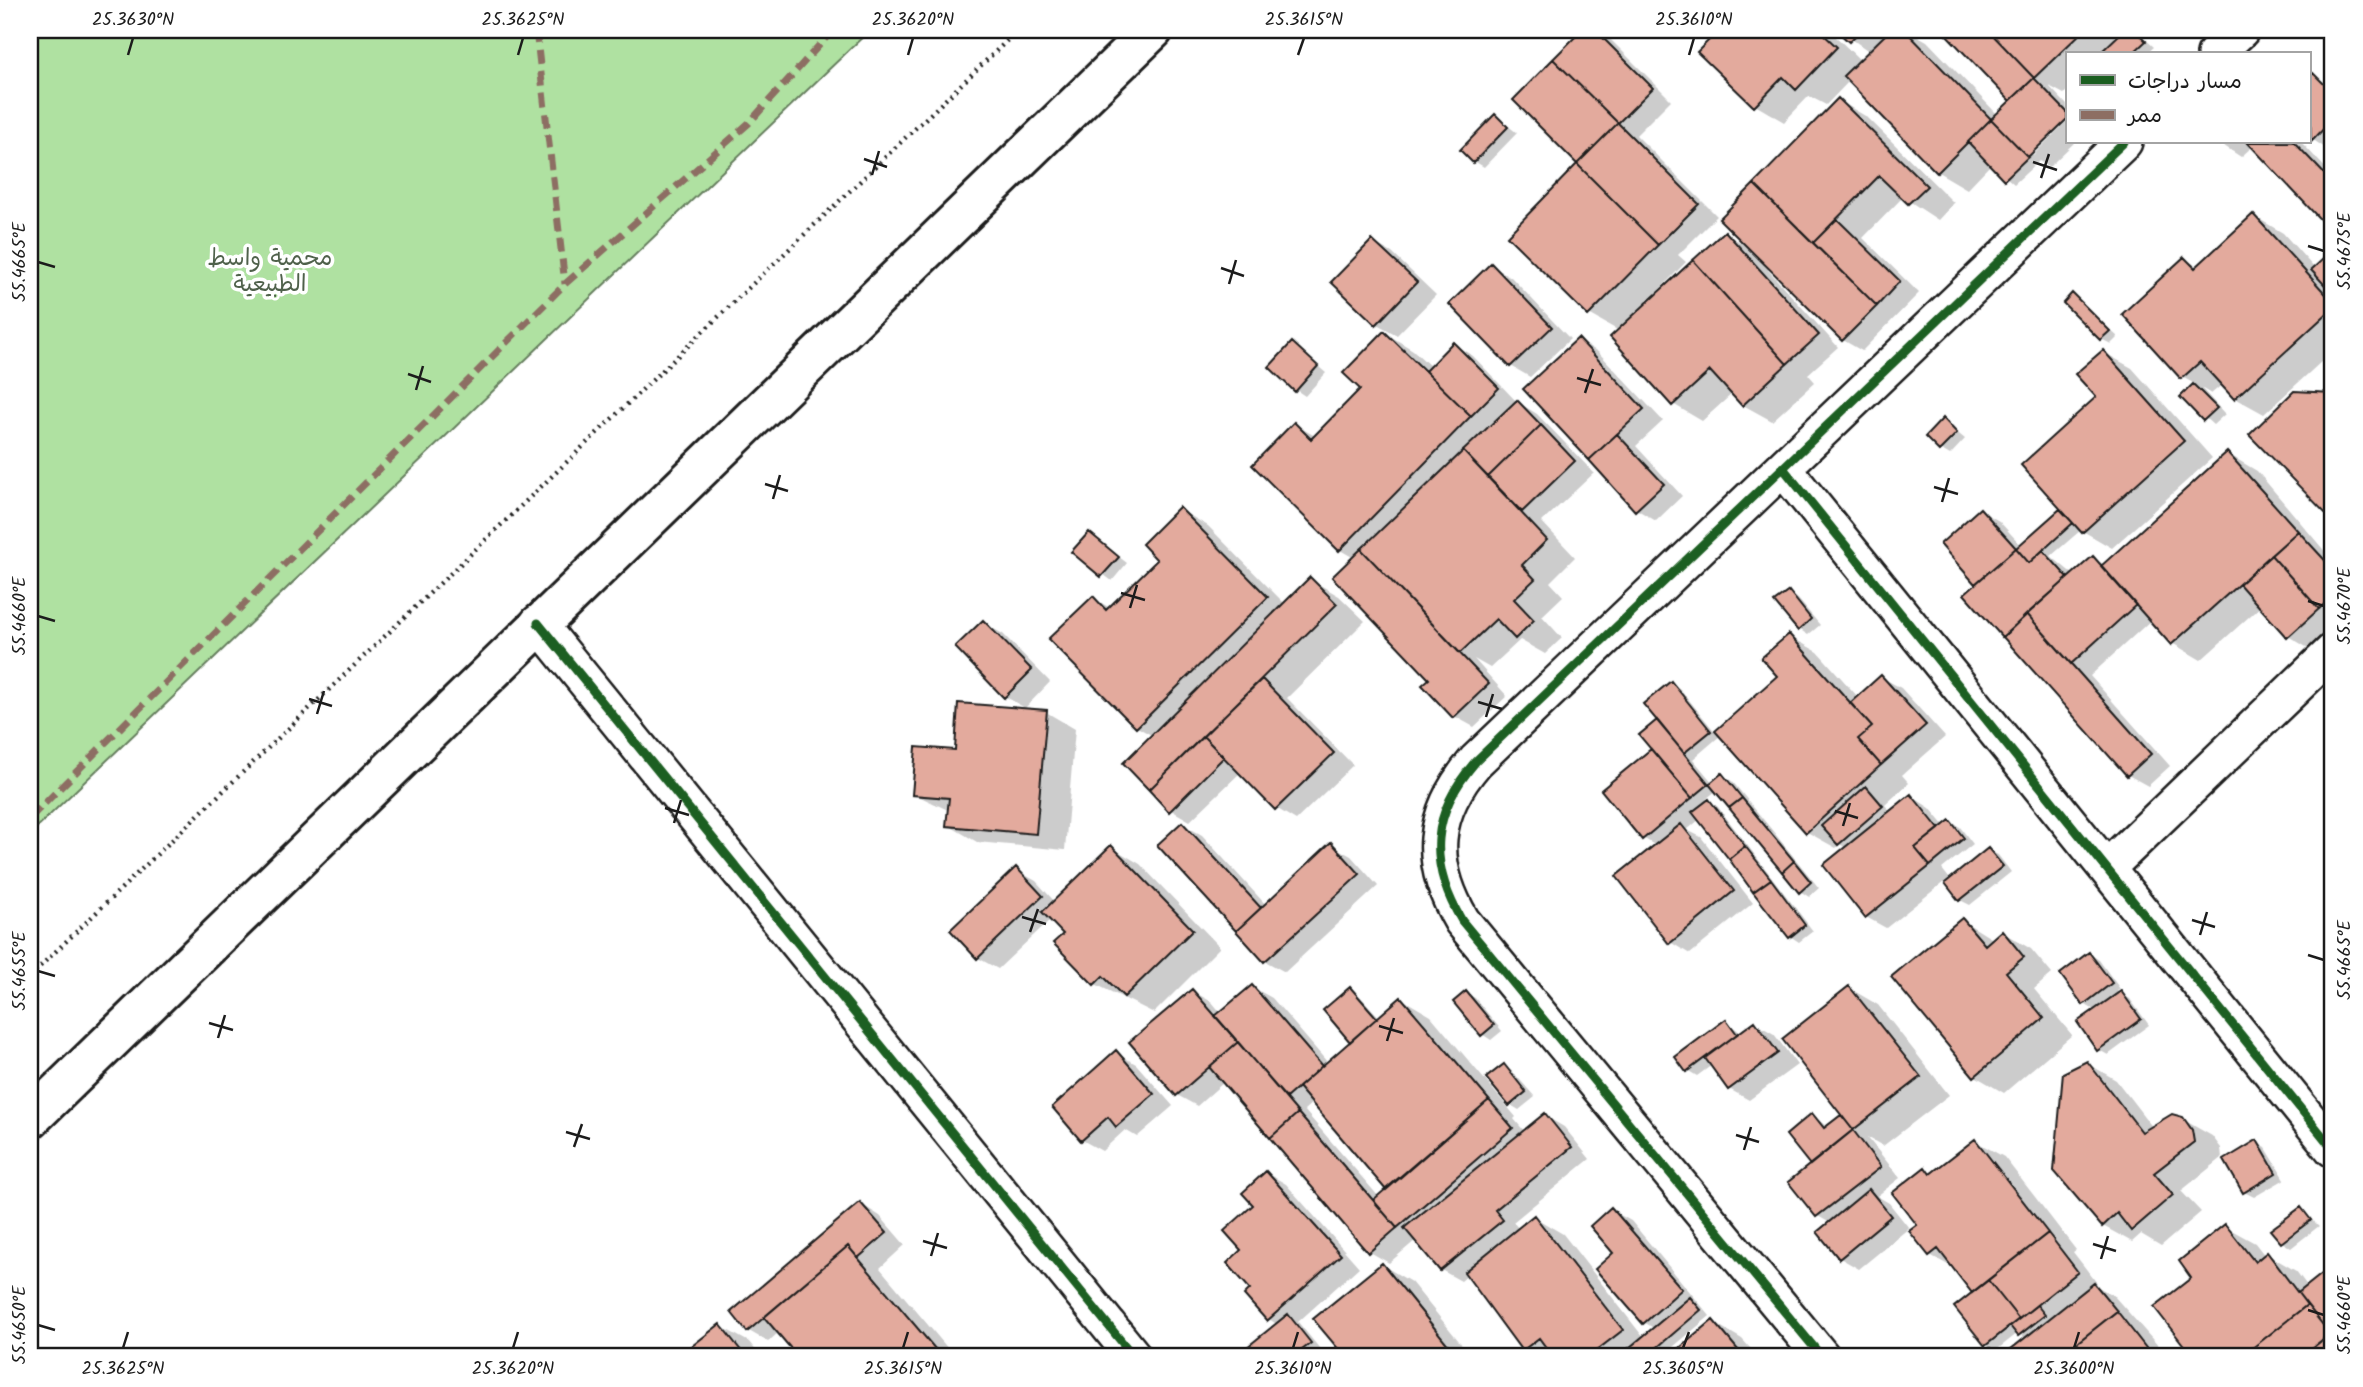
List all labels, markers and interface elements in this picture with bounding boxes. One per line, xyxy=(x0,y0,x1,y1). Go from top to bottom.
text: 25.3630°N xyxy=(92,6,174,35)
text: 25.3625°N xyxy=(481,6,565,35)
text: 25.3620°N xyxy=(872,6,954,35)
text: 25.3615°N xyxy=(1265,6,1343,35)
text: 25.3610°N xyxy=(1655,6,1733,35)
legend xyxy=(2066,52,2310,144)
text: مسار دراجات xyxy=(2128,66,2242,99)
text: ممر xyxy=(2126,100,2162,133)
text: 55.4675°E xyxy=(2331,211,2360,290)
text: 55.4665°E xyxy=(6,222,35,302)
park label: محمية واسط الطبيعية xyxy=(208,241,332,303)
text: 55.4670°E xyxy=(2331,567,2360,645)
text: 55.4660°E xyxy=(6,576,35,656)
text: 55.4665°E xyxy=(2331,920,2360,1000)
text: 55.4655°E xyxy=(6,931,35,1011)
text: 55.4660°E xyxy=(2331,1275,2360,1355)
text: 55.4650°E xyxy=(6,1285,35,1364)
text: 25.3625°N xyxy=(81,1355,165,1384)
text: 25.3620°N xyxy=(472,1355,554,1384)
text: 25.3615°N xyxy=(864,1355,942,1384)
text: 25.3610°N xyxy=(1254,1355,1332,1384)
text: 25.3605°N xyxy=(1642,1355,1724,1384)
text: 25.3600°N xyxy=(2034,1355,2114,1384)

